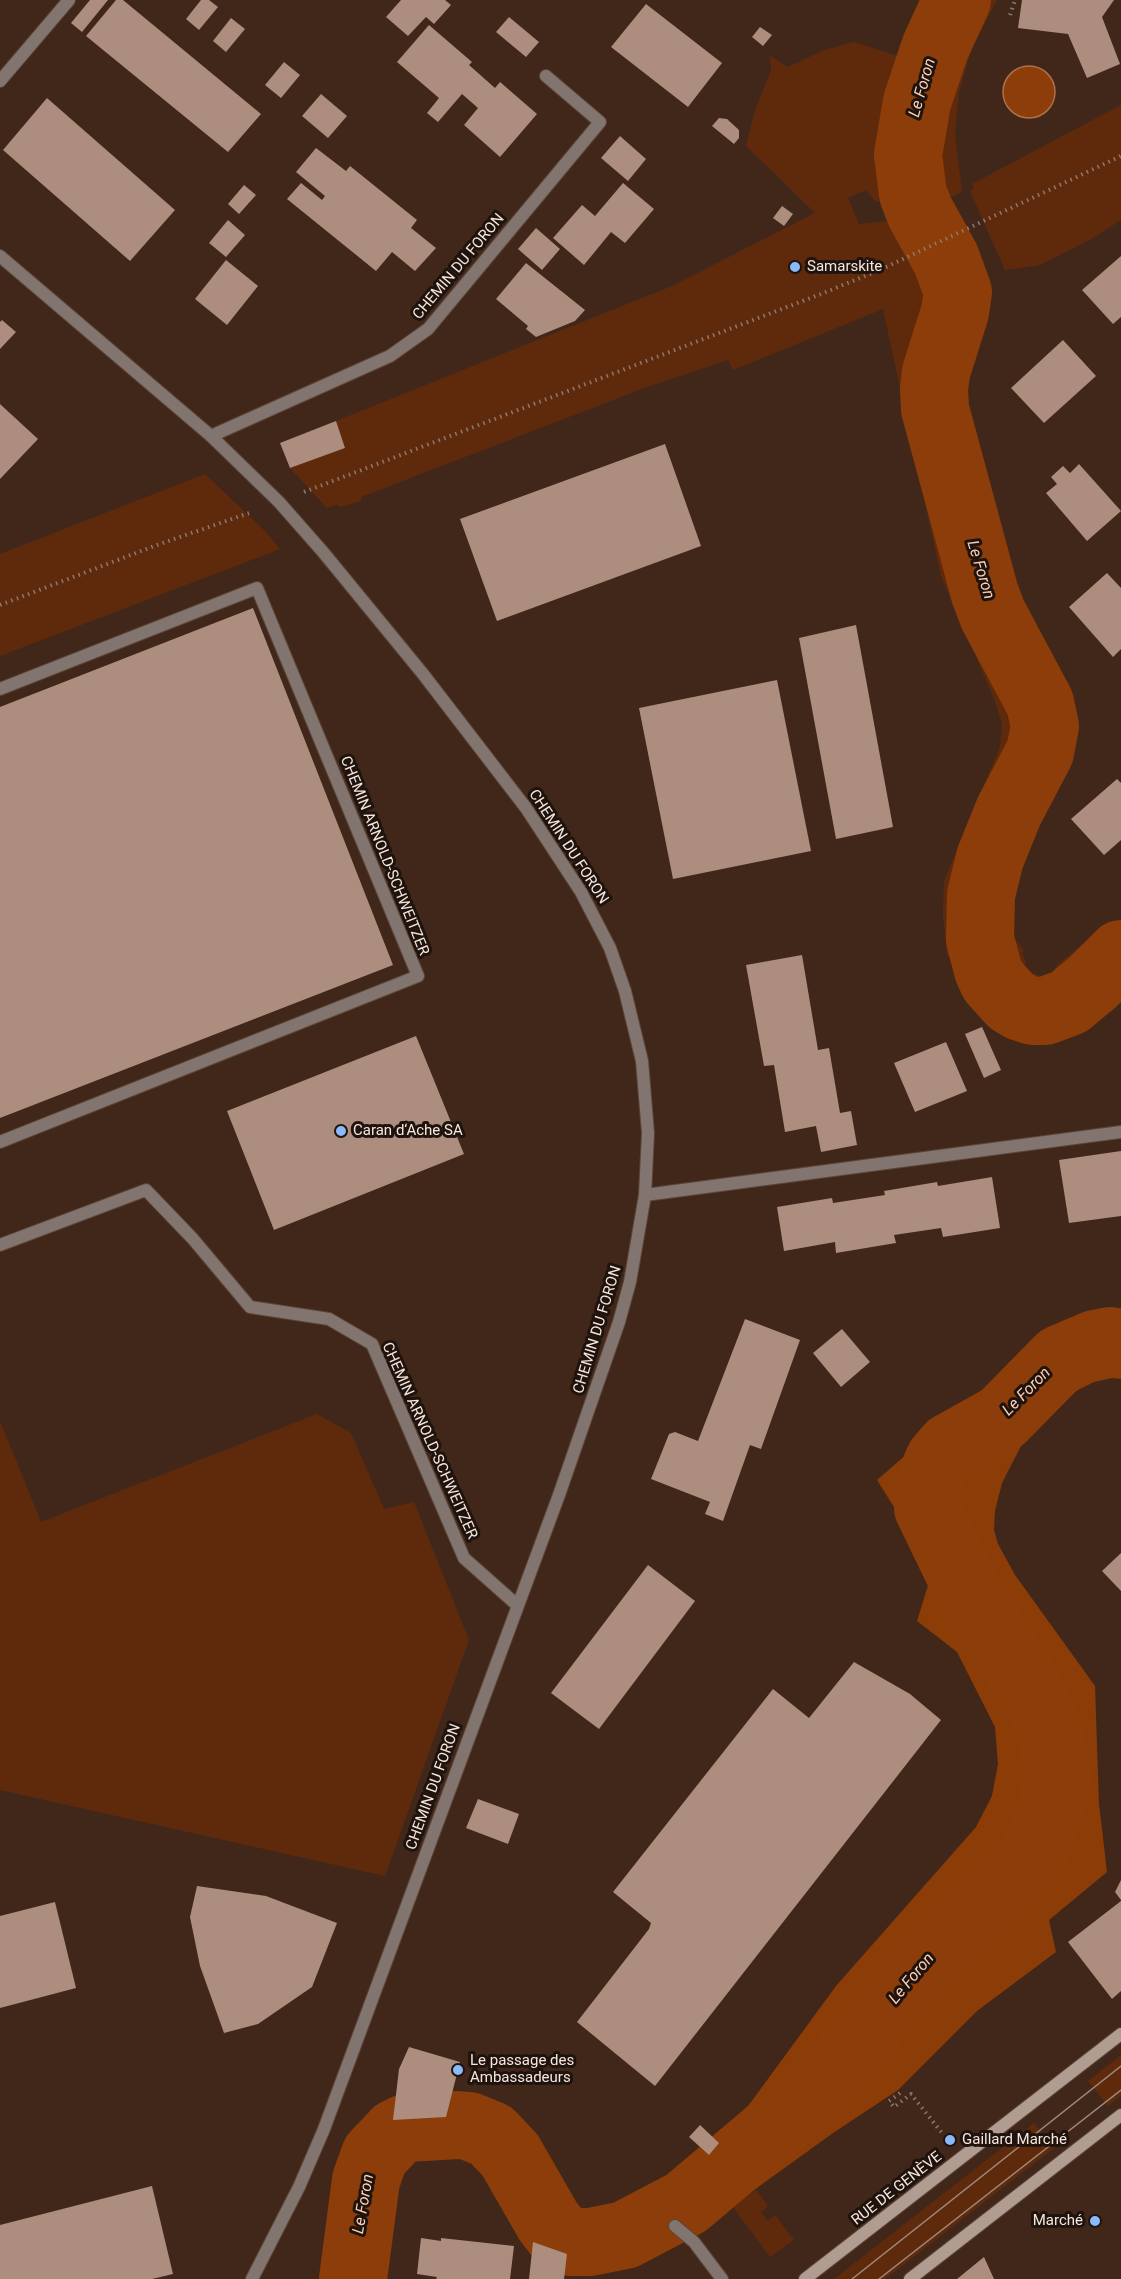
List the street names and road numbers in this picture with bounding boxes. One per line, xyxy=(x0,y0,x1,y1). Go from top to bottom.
street label: CHEMIN DU FORON xyxy=(409,210,509,324)
street label: CHEMIN ARNOLD-SCHWEITZER xyxy=(336,754,432,958)
street label: CHEMIN DU FORON xyxy=(524,786,612,908)
street label: CHEMIN DU FORON xyxy=(570,1264,626,1396)
street label: CHEMIN ARNOLD-SCHWEITZER xyxy=(377,1340,481,1542)
street label: CHEMIN DU FORON xyxy=(403,1722,465,1852)
street label: RUE DE GENÈVE xyxy=(848,2148,946,2230)

